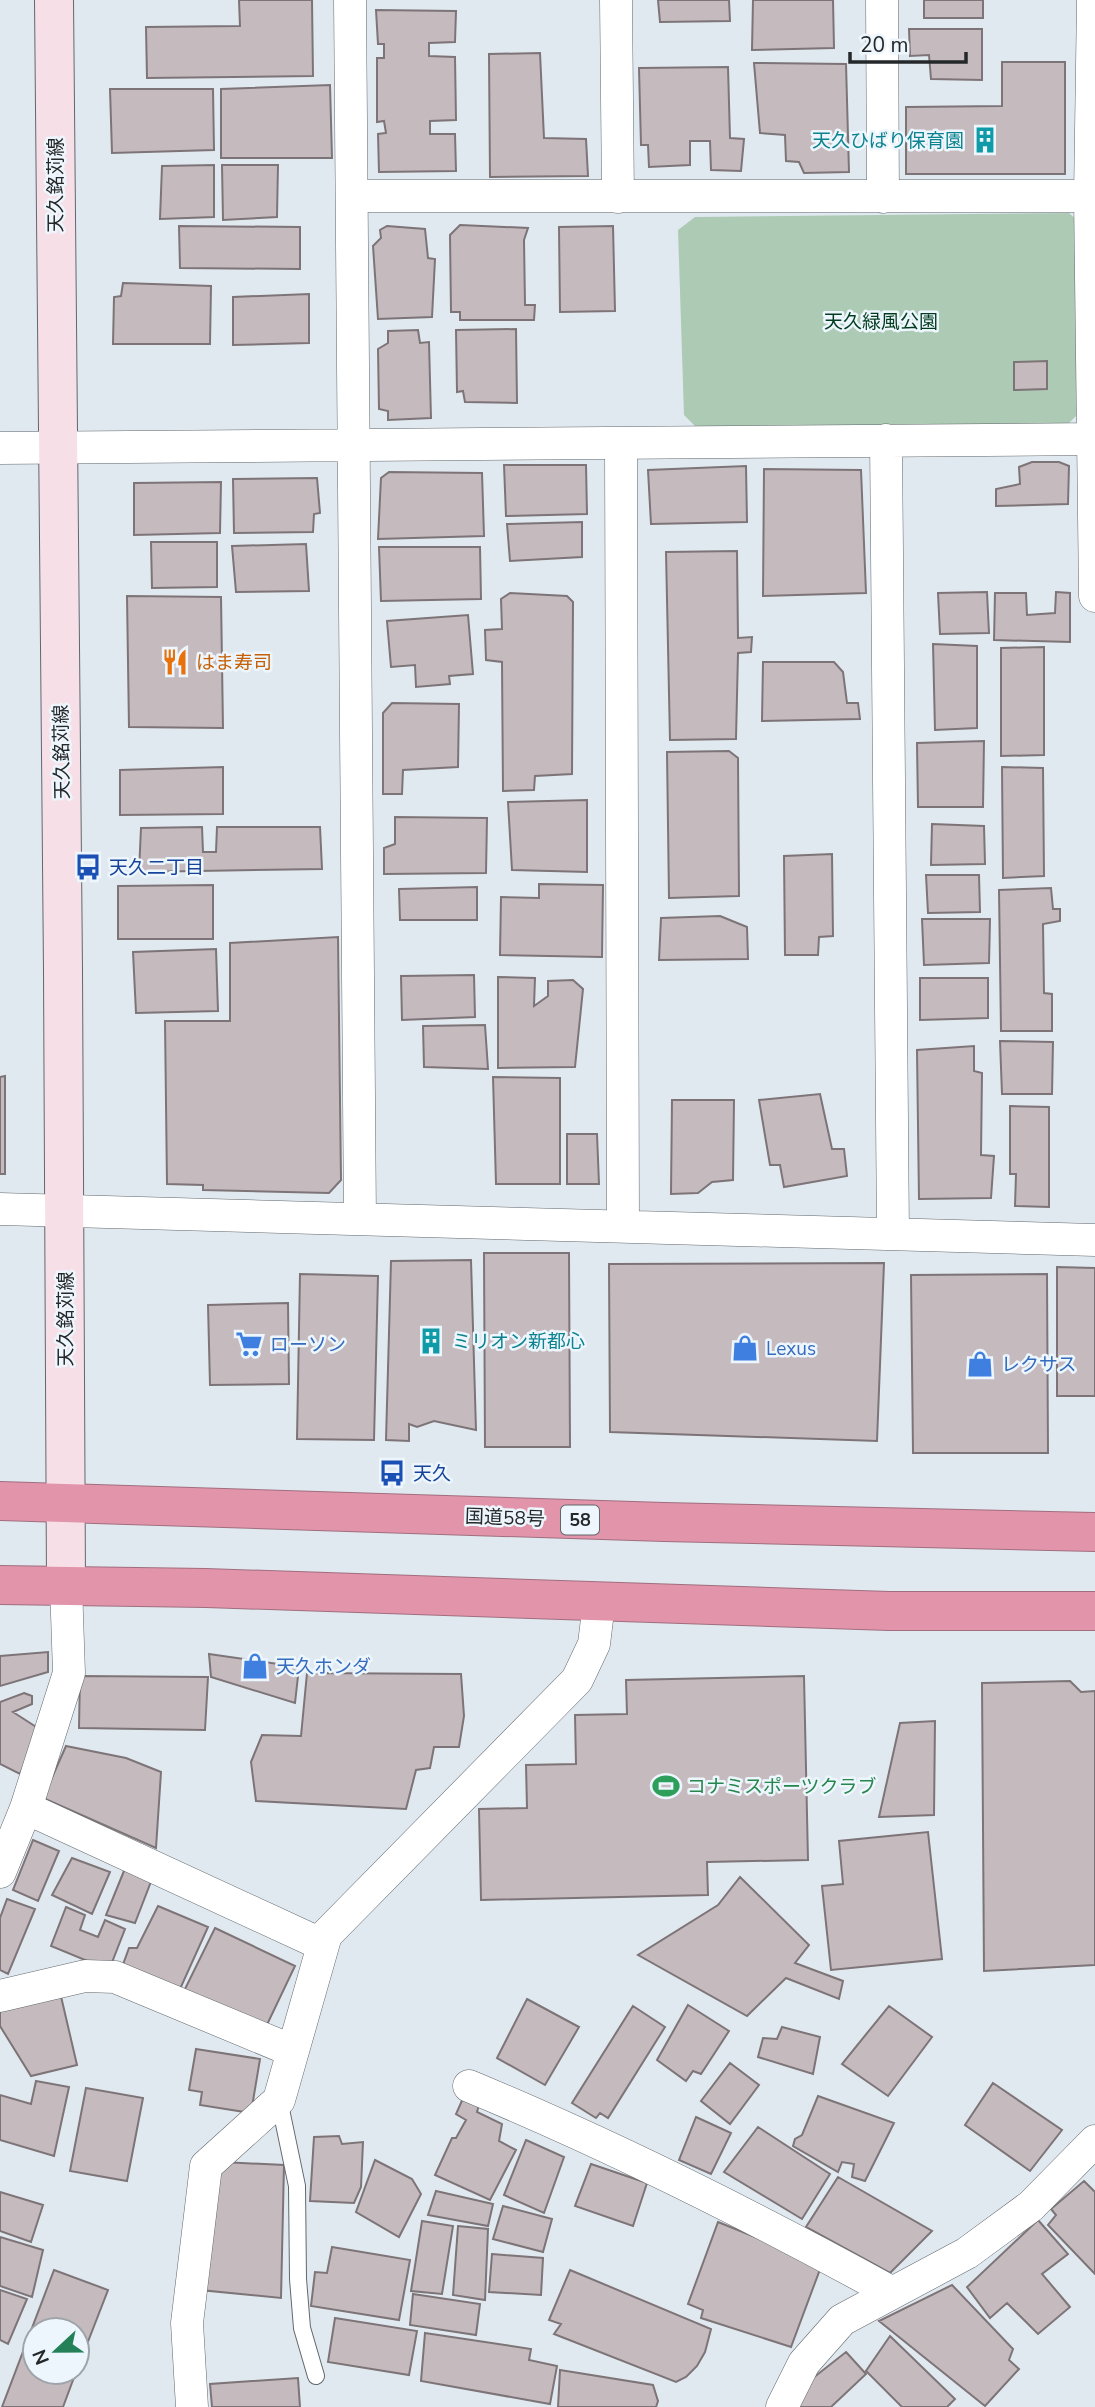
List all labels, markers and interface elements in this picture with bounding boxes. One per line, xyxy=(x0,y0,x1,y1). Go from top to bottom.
scale bar xyxy=(850,21,965,65)
text: 20 m xyxy=(860,31,909,59)
building icon: 天久ひばり保育園 xyxy=(970,125,1000,155)
place label: 天久ひばり保育園 xyxy=(812,128,964,154)
street label: 天久銘苅線 xyxy=(43,137,69,233)
park label: 天久緑風公園 xyxy=(824,309,938,335)
restaurant icon: はま寿司 xyxy=(160,647,190,677)
place label: はま寿司 xyxy=(196,650,272,676)
street label: 天久銘苅線 xyxy=(48,704,76,800)
bus stop icon: 天久二丁目 xyxy=(73,852,103,882)
place label: 天久二丁目 xyxy=(109,855,204,881)
street label: 天久銘苅線 xyxy=(53,1271,79,1367)
building icon: ミリオン新都心 xyxy=(416,1326,446,1356)
supermarket icon: ローソン xyxy=(234,1329,264,1359)
place label: ミリオン新都心 xyxy=(452,1329,585,1355)
place label: ローソン xyxy=(270,1332,346,1358)
shop icon: Lexus xyxy=(730,1333,760,1363)
place label: Lexus xyxy=(766,1336,816,1362)
shop icon: レクサス xyxy=(965,1349,995,1379)
place label: レクサス xyxy=(1001,1352,1077,1378)
bus stop icon: 天久 xyxy=(377,1458,407,1488)
place label: 天久 xyxy=(413,1461,451,1487)
street label: 国道58号 xyxy=(465,1504,545,1532)
road number: 58 xyxy=(561,1506,599,1534)
shop icon: 天久ホンダ xyxy=(240,1651,270,1681)
place label: 天久ホンダ xyxy=(276,1654,371,1680)
sports icon: コナミスポーツクラブ xyxy=(651,1771,681,1801)
place label: コナミスポーツクラブ xyxy=(687,1774,877,1800)
north arrow xyxy=(21,2316,91,2386)
text: N xyxy=(26,2346,56,2368)

